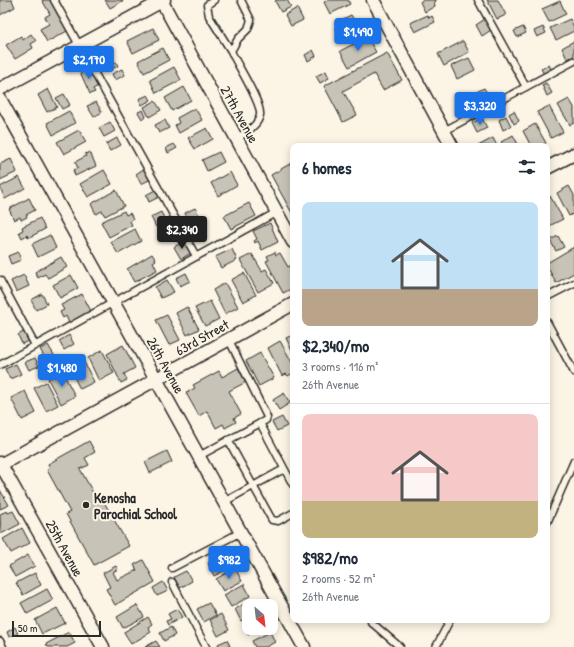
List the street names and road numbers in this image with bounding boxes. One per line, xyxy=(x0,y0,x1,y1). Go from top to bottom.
street label: 27th Avenue xyxy=(216,82,264,146)
street label: 63rd Street xyxy=(172,314,232,359)
street label: 26th Avenue xyxy=(143,333,189,397)
street label: 25th Avenue xyxy=(42,516,89,580)

